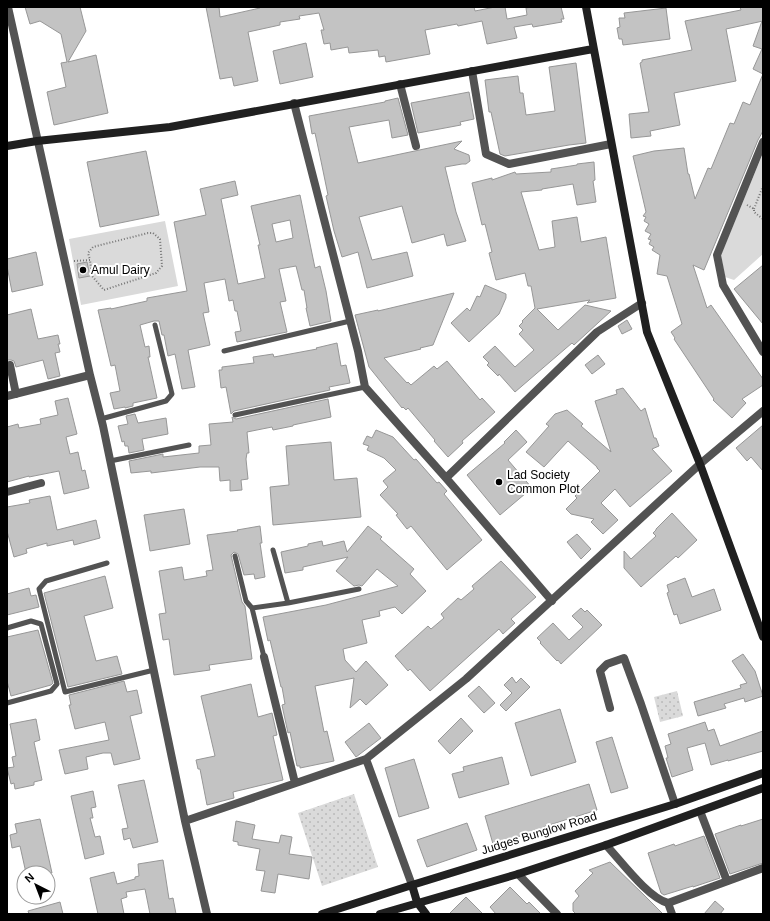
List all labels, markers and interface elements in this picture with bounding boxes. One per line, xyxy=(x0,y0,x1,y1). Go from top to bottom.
place label: Amul Dairy xyxy=(91,263,150,277)
marker: Amul Dairy xyxy=(78,265,88,275)
place label: Lad Society Common Plot xyxy=(507,468,580,496)
marker: Lad Society Common Plot xyxy=(494,477,504,487)
street label: Judges Bunglow Road xyxy=(480,809,598,857)
north arrow xyxy=(16,865,56,905)
text: N xyxy=(22,870,36,885)

